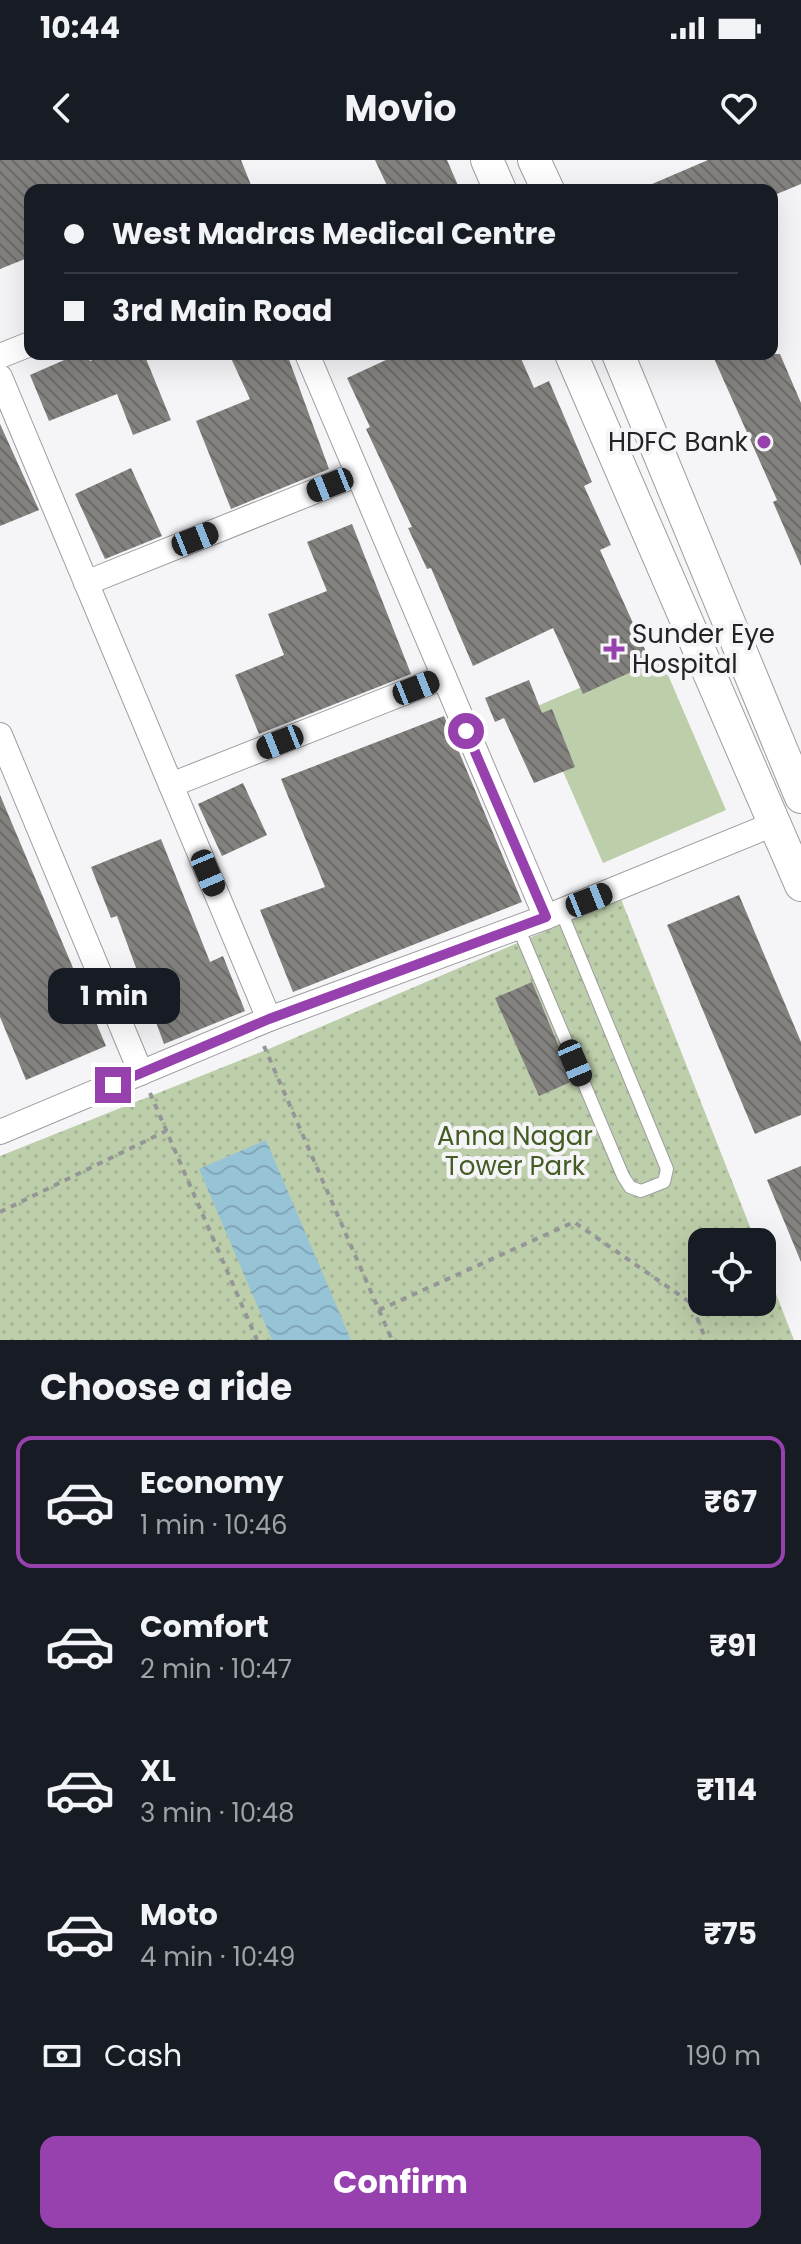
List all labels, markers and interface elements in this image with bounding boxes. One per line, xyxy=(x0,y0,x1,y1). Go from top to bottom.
text: 10:44 xyxy=(40,6,120,49)
text: Movio xyxy=(344,83,457,134)
icon: back xyxy=(40,86,84,130)
icon: heart xyxy=(717,86,761,130)
text: West Madras Medical Centre xyxy=(112,212,556,255)
text: 3rd Main Road xyxy=(112,289,332,332)
place label: HDFC Bank xyxy=(608,424,749,460)
marker: HDFC Bank xyxy=(755,433,773,451)
car xyxy=(303,465,357,505)
car xyxy=(168,519,222,559)
place label: Sunder Eye Hospital xyxy=(632,616,775,682)
marker: Sunder Eye Hospital xyxy=(603,638,625,660)
car xyxy=(389,668,443,708)
route start xyxy=(448,713,484,749)
car xyxy=(253,722,307,762)
car xyxy=(188,846,228,900)
car xyxy=(562,880,616,920)
callout: 1 min xyxy=(47,969,179,1025)
text: 1 min xyxy=(80,978,148,1014)
car xyxy=(555,1036,595,1090)
route end xyxy=(95,1067,131,1103)
park label: Anna Nagar Tower Park xyxy=(437,1118,593,1184)
map controls xyxy=(688,1228,776,1316)
button: locate xyxy=(688,1228,776,1316)
text: Choose a ride xyxy=(40,1362,292,1413)
text: Economy xyxy=(140,1461,284,1504)
icon: car xyxy=(44,1466,116,1538)
text: ₹67 xyxy=(704,1480,757,1523)
text: 1 min · 10:46 xyxy=(140,1507,288,1543)
text: Comfort xyxy=(140,1605,269,1648)
icon: car xyxy=(44,1610,116,1682)
text: ₹91 xyxy=(709,1624,757,1667)
text: 2 min · 10:47 xyxy=(140,1651,292,1687)
text: XL xyxy=(140,1749,176,1792)
icon: car xyxy=(44,1754,116,1826)
text: ₹114 xyxy=(696,1768,757,1811)
text: 3 min · 10:48 xyxy=(140,1795,294,1831)
text: Moto xyxy=(140,1893,218,1936)
icon: car xyxy=(44,1898,116,1970)
text: ₹75 xyxy=(704,1912,757,1955)
text: 4 min · 10:49 xyxy=(140,1939,295,1975)
icon: cash xyxy=(40,2034,84,2078)
text: Cash xyxy=(104,2034,182,2077)
text: 190 m xyxy=(686,2038,761,2074)
button: Confirm xyxy=(40,2136,761,2228)

